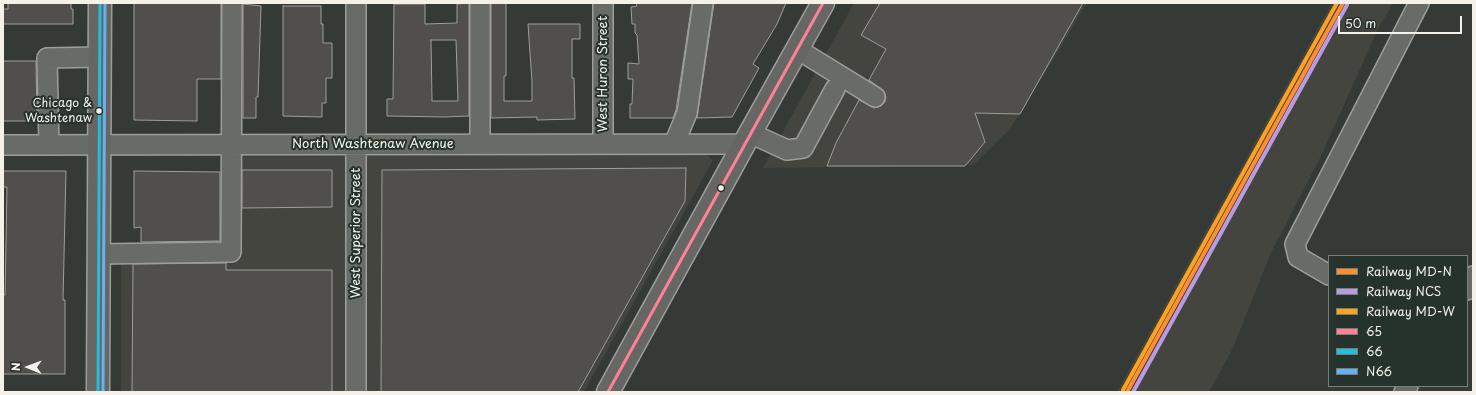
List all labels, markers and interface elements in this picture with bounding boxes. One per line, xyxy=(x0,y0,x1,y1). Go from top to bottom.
scale bar xyxy=(1340,8,1464,34)
text: 50 m xyxy=(1345,14,1376,32)
street label: West Huron Street xyxy=(595,16,611,132)
place label: Chicago & Washtenaw xyxy=(25,97,92,125)
marker: Chicago & Washtenaw xyxy=(94,106,104,116)
street label: North Washtenaw Avenue xyxy=(292,136,454,152)
street label: West Superior Street xyxy=(348,168,364,298)
unlabelled marker xyxy=(716,183,726,193)
legend xyxy=(1328,255,1468,387)
text: Railway MD-N xyxy=(1366,262,1452,280)
text: Railway NCS xyxy=(1366,282,1441,300)
text: Railway MD-W xyxy=(1366,302,1455,320)
text: 65 xyxy=(1366,322,1382,340)
text: 66 xyxy=(1366,342,1383,360)
north arrow xyxy=(8,347,48,387)
text: N xyxy=(7,362,24,371)
text: N66 xyxy=(1366,362,1392,380)

